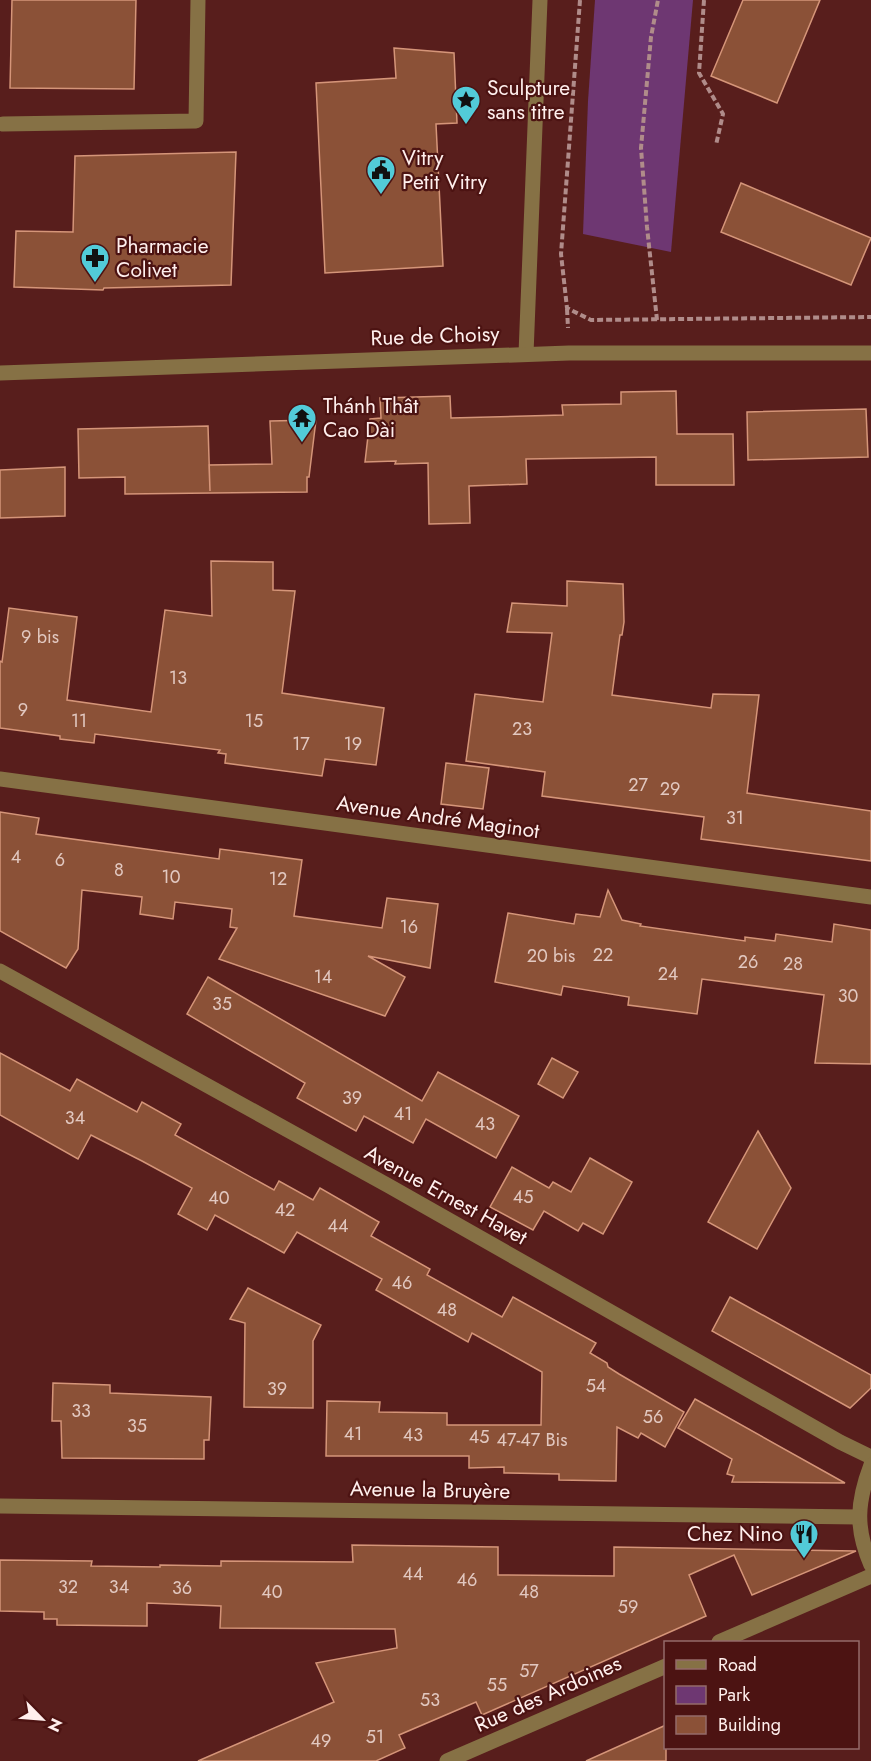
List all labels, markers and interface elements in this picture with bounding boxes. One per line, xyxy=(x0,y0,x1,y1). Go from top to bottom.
place label: Sculpture sans titre xyxy=(487,73,570,127)
place icon: Sculpture sans titre xyxy=(450,84,482,126)
place label: Vitry Petit Vitry xyxy=(402,143,488,197)
public building icon: Vitry Petit Vitry xyxy=(365,154,397,196)
place label: Pharmacie Colivet xyxy=(116,231,209,285)
pharmacy icon: Pharmacie Colivet xyxy=(79,242,111,284)
street label: Rue de Choisy xyxy=(370,319,501,353)
place label: Thánh Thât Cao Dài xyxy=(323,391,418,445)
temple icon: Thánh Thât Cao Dài xyxy=(286,402,318,444)
house number: 9 bis xyxy=(21,624,59,650)
house number: 13 xyxy=(169,665,187,691)
house number: 9 xyxy=(18,697,28,723)
house number: 11 xyxy=(71,708,87,734)
house number: 15 xyxy=(245,708,263,734)
house number: 23 xyxy=(512,716,532,742)
house number: 17 xyxy=(292,731,310,757)
house number: 19 xyxy=(344,731,362,757)
house number: 27 xyxy=(628,772,648,798)
house number: 29 xyxy=(660,776,680,802)
street label: Avenue André Maginot xyxy=(335,788,541,846)
house number: 31 xyxy=(726,805,744,831)
house number: 4 xyxy=(11,844,21,870)
house number: 6 xyxy=(55,847,65,873)
house number: 8 xyxy=(114,857,124,883)
house number: 10 xyxy=(162,864,181,890)
house number: 12 xyxy=(269,866,287,892)
house number: 16 xyxy=(400,914,418,940)
house number: 22 xyxy=(593,942,613,968)
house number: 20 bis xyxy=(527,943,575,969)
house number: 26 xyxy=(738,949,758,975)
house number: 28 xyxy=(783,951,803,977)
house number: 24 xyxy=(658,961,678,987)
house number: 14 xyxy=(314,964,332,990)
house number: 30 xyxy=(838,983,859,1009)
house number: 35 xyxy=(212,991,232,1017)
house number: 39 xyxy=(342,1085,362,1111)
house number: 41 xyxy=(394,1101,412,1127)
house number: 34 xyxy=(65,1105,85,1131)
house number: 43 xyxy=(475,1111,495,1137)
street label: Avenue Ernest Havet xyxy=(359,1138,533,1252)
house number: 45 xyxy=(513,1184,533,1210)
house number: 40 xyxy=(208,1185,230,1211)
house number: 42 xyxy=(275,1197,295,1223)
house number: 44 xyxy=(328,1213,349,1239)
house number: 46 xyxy=(392,1270,412,1296)
house number: 48 xyxy=(437,1297,457,1323)
house number: 54 xyxy=(586,1373,606,1399)
house number: 39 xyxy=(267,1376,287,1402)
house number: 33 xyxy=(71,1398,91,1424)
house number: 56 xyxy=(643,1404,663,1430)
house number: 35 xyxy=(127,1413,147,1439)
house number: 41 xyxy=(344,1421,362,1447)
house number: 43 xyxy=(403,1422,423,1448)
house number: 45 xyxy=(469,1424,489,1450)
house number: 47-47 Bis xyxy=(496,1427,568,1453)
street label: Avenue la Bruyère xyxy=(350,1474,511,1506)
restaurant icon: Chez Nino xyxy=(788,1518,820,1560)
place label: Chez Nino xyxy=(687,1519,783,1549)
house number: 44 xyxy=(403,1561,424,1587)
house number: 46 xyxy=(457,1567,477,1593)
house number: 32 xyxy=(58,1574,78,1600)
house number: 34 xyxy=(109,1574,129,1600)
house number: 36 xyxy=(172,1575,192,1601)
house number: 40 xyxy=(261,1579,283,1605)
house number: 48 xyxy=(519,1579,539,1605)
house number: 59 xyxy=(618,1594,638,1620)
legend xyxy=(664,1641,859,1749)
street label: Rue des Ardoines xyxy=(470,1648,626,1740)
text: Road xyxy=(718,1652,757,1678)
house number: 57 xyxy=(519,1658,539,1684)
house number: 55 xyxy=(487,1672,507,1698)
text: Park xyxy=(718,1682,750,1708)
house number: 53 xyxy=(420,1687,440,1713)
north arrow xyxy=(12,1689,72,1749)
text: Building xyxy=(718,1712,781,1738)
text: N xyxy=(42,1715,68,1736)
house number: 51 xyxy=(366,1724,384,1750)
house number: 49 xyxy=(311,1728,331,1754)

